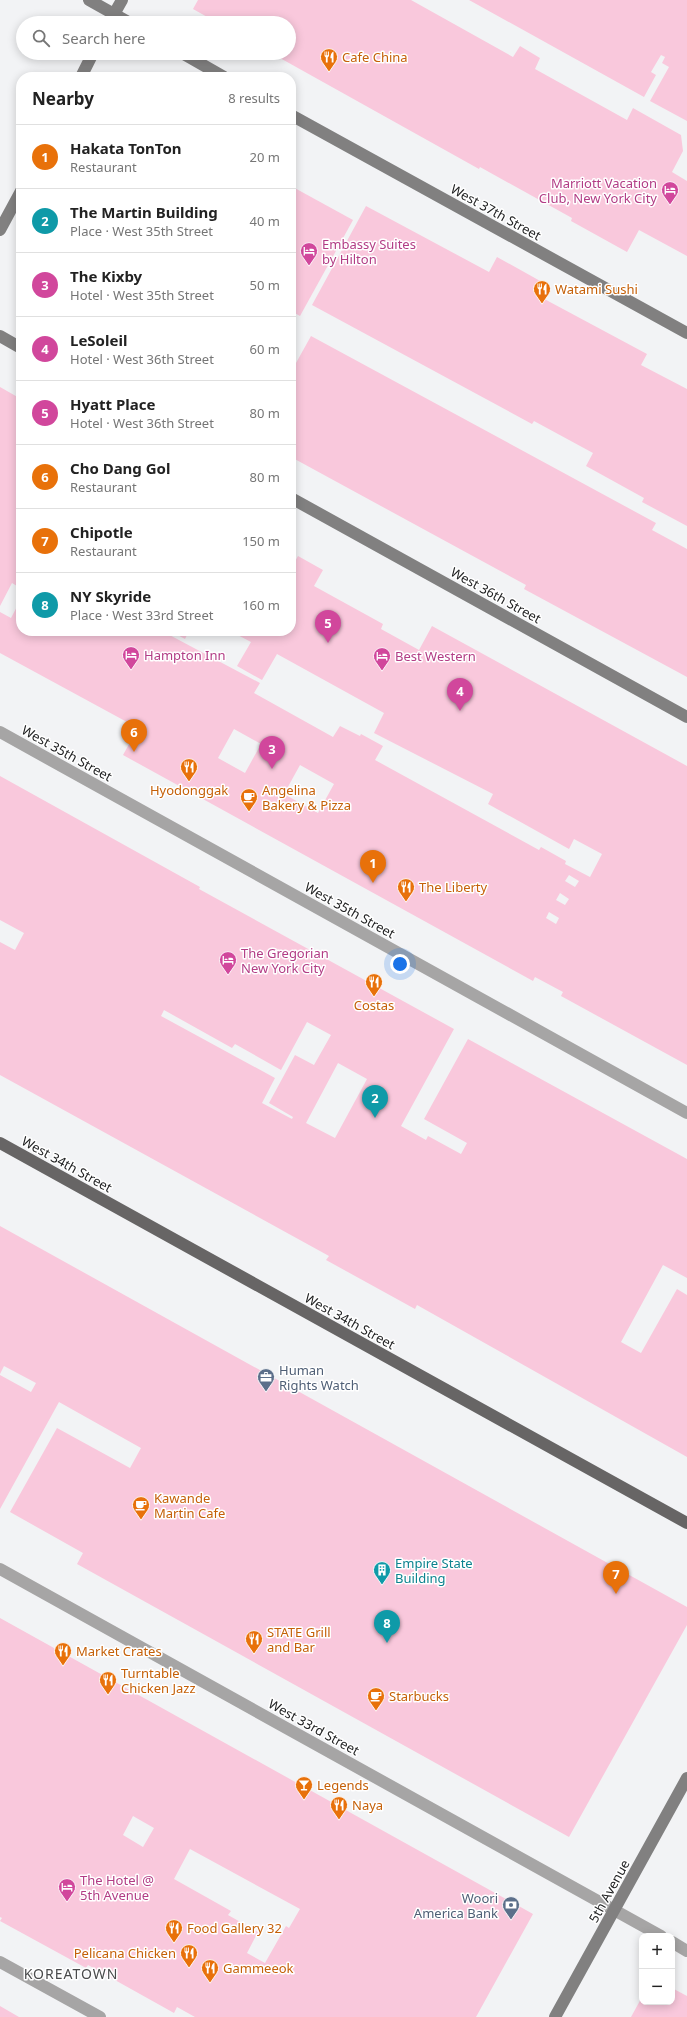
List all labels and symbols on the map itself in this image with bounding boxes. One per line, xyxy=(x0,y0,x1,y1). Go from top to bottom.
restaurant icon: Cafe China xyxy=(319,47,339,72)
place label: Cafe China xyxy=(342,48,408,66)
place label: Marriott Vacation Club, New York City xyxy=(539,174,657,207)
street label: West 37th Street xyxy=(448,180,545,244)
hotel icon: Marriott Vacation Club, New York City xyxy=(660,180,680,205)
place label: Embassy Suites by Hilton xyxy=(322,235,416,268)
hotel icon: Embassy Suites by Hilton xyxy=(299,241,319,266)
restaurant icon: Watami Sushi xyxy=(532,279,552,304)
place label: Watami Sushi xyxy=(555,280,638,298)
street label: West 36th Street xyxy=(448,563,545,627)
pin: 5 xyxy=(315,610,341,643)
hotel icon: Hampton Inn xyxy=(121,645,141,670)
place label: Hampton Inn xyxy=(144,646,226,664)
hotel icon: Best Western xyxy=(372,646,392,671)
place label: Best Western xyxy=(395,647,476,665)
pin: 4 xyxy=(447,678,473,711)
pin: 6 xyxy=(121,719,147,752)
street label: West 35th Street xyxy=(19,721,116,785)
pin: 3 xyxy=(259,736,285,769)
restaurant icon: Hyodonggak xyxy=(179,757,199,782)
place label: Hyodonggak xyxy=(150,781,228,799)
place label: Angelina Bakery & Pizza xyxy=(262,781,351,814)
cafe icon: Angelina Bakery & Pizza xyxy=(239,787,259,812)
pin: 1 xyxy=(360,850,386,883)
restaurant icon: The Liberty xyxy=(396,877,416,902)
street label: West 35th Street xyxy=(302,878,399,942)
place label: The Liberty xyxy=(419,878,488,896)
place label: The Gregorian New York City xyxy=(241,944,329,977)
hotel icon: The Gregorian New York City xyxy=(218,950,238,975)
your location xyxy=(390,954,410,974)
restaurant icon: Costas xyxy=(364,972,384,997)
place label: Costas xyxy=(354,996,394,1014)
pin: 2 xyxy=(362,1085,388,1118)
street label: West 34th Street xyxy=(19,1132,116,1196)
street label: West 34th Street xyxy=(302,1289,399,1353)
place label: Human Rights Watch xyxy=(279,1361,359,1394)
office icon: Human Rights Watch xyxy=(256,1367,276,1392)
place label: Kawande Martin Cafe xyxy=(154,1489,225,1522)
cafe icon: Kawande Martin Cafe xyxy=(131,1495,151,1520)
place label: Empire State Building xyxy=(395,1554,473,1587)
building icon: Empire State Building xyxy=(372,1560,392,1585)
pin: 7 xyxy=(603,1561,629,1594)
pin: 8 xyxy=(374,1610,400,1643)
place label: STATE Grill and Bar xyxy=(267,1623,331,1656)
restaurant icon: STATE Grill and Bar xyxy=(244,1629,264,1654)
restaurant icon: Market Crates xyxy=(53,1641,73,1666)
place label: Market Crates xyxy=(76,1642,162,1660)
place label: Turntable Chicken Jazz xyxy=(121,1664,196,1697)
restaurant icon: Turntable Chicken Jazz xyxy=(98,1670,118,1695)
cafe icon: Starbucks xyxy=(366,1686,386,1711)
place label: Starbucks xyxy=(389,1687,449,1705)
street label: West 33rd Street xyxy=(265,1695,363,1760)
bar icon: Legends xyxy=(294,1775,314,1800)
place label: Legends xyxy=(317,1776,369,1794)
restaurant icon: Naya xyxy=(329,1795,349,1820)
place label: Naya xyxy=(352,1796,383,1814)
street label: 5th Avenue xyxy=(584,1856,634,1926)
place label: The Hotel @ 5th Avenue xyxy=(80,1871,154,1904)
hotel icon: The Hotel @ 5th Avenue xyxy=(57,1877,77,1902)
place label: Woori America Bank xyxy=(414,1889,498,1922)
bank icon: Woori America Bank xyxy=(501,1895,521,1920)
restaurant icon: Food Gallery 32 xyxy=(164,1918,184,1943)
place label: Food Gallery 32 xyxy=(187,1919,282,1937)
restaurant icon: Pelicana Chicken xyxy=(179,1943,199,1968)
place label: Pelicana Chicken xyxy=(74,1944,176,1962)
restaurant icon: Gammeeok xyxy=(200,1958,220,1983)
place label: Gammeeok xyxy=(223,1959,294,1977)
district label: KOREATOWN xyxy=(24,1964,118,1983)

